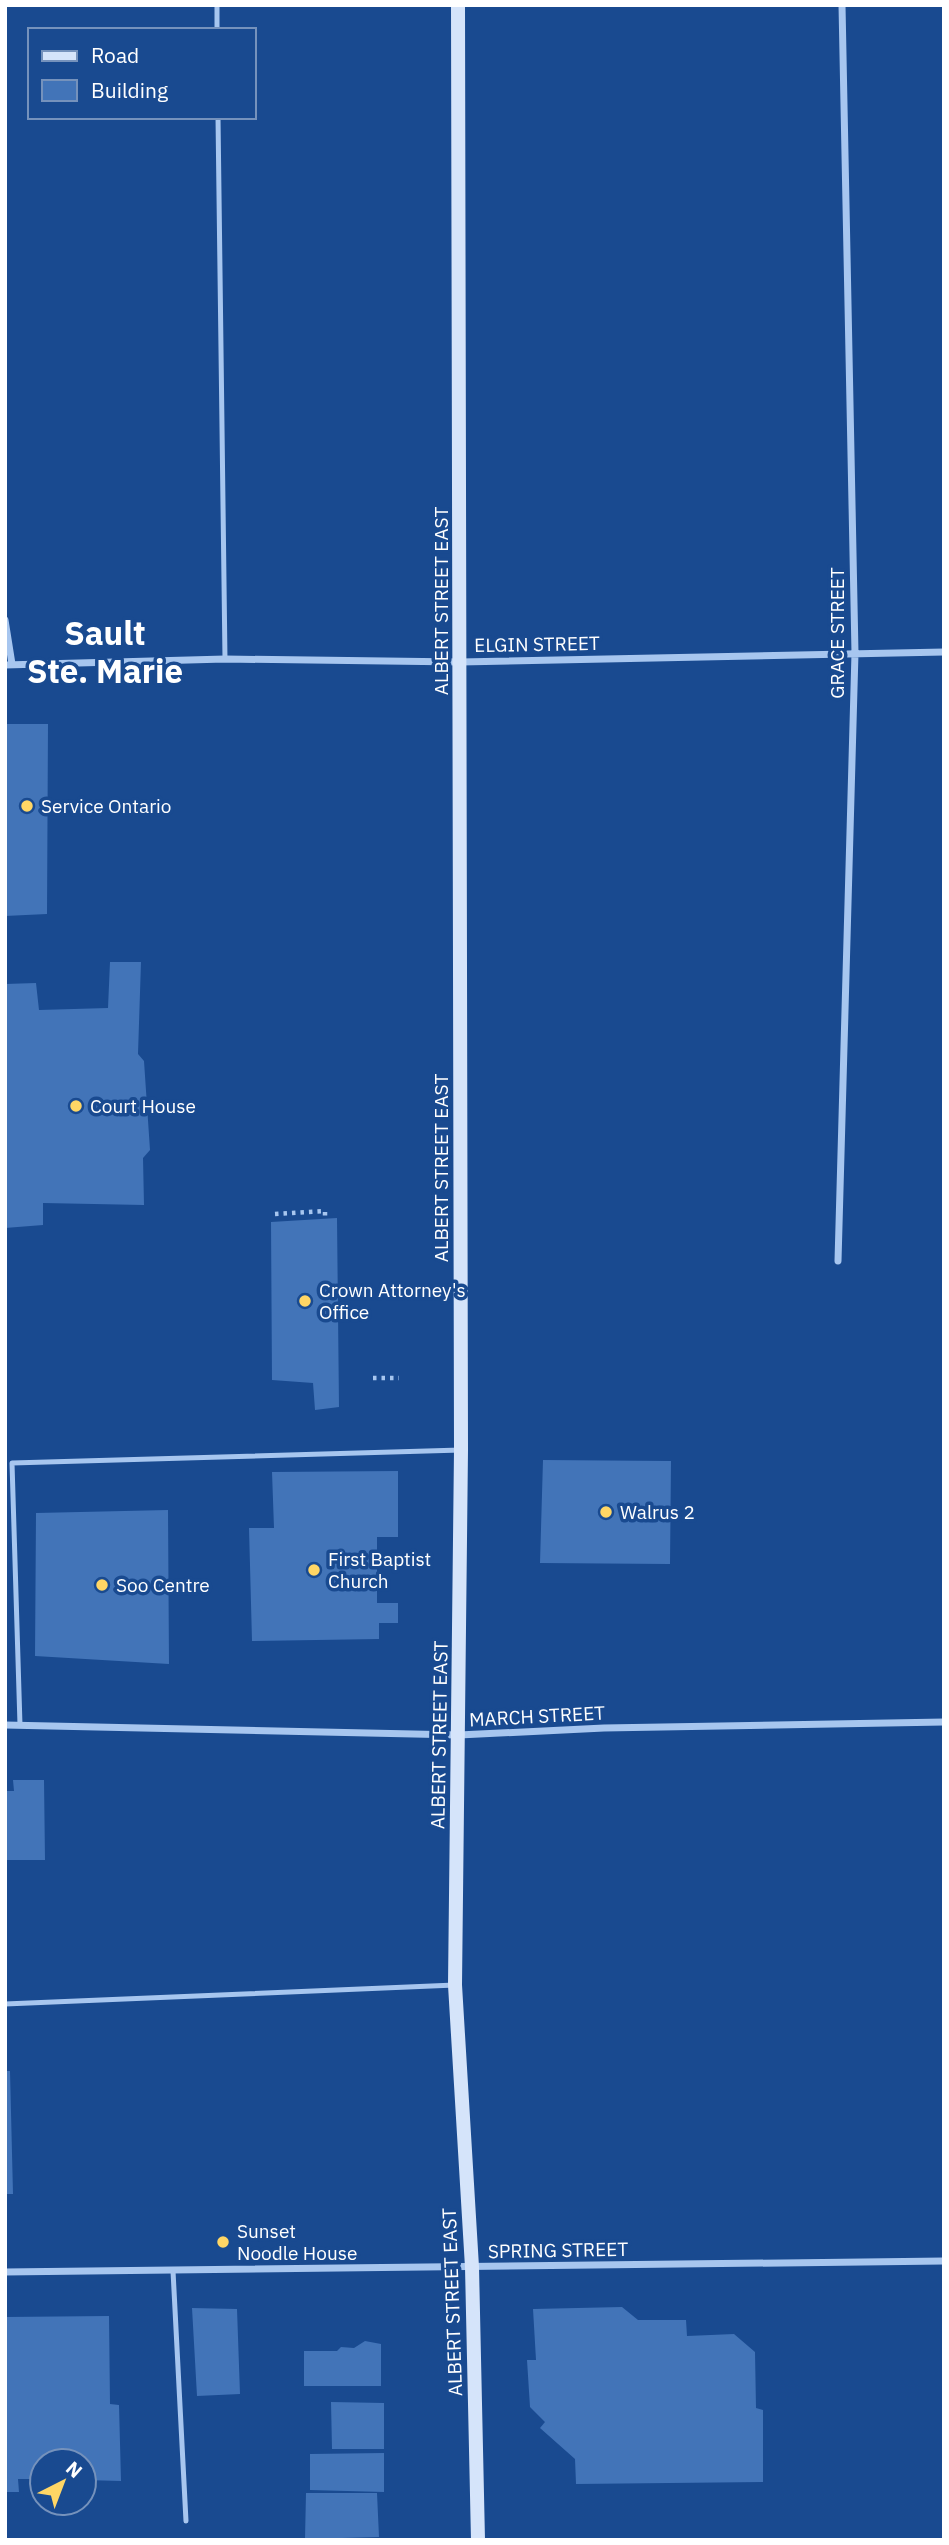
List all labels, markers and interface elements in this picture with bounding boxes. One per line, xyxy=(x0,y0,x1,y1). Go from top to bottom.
legend xyxy=(28,28,256,119)
text: Road xyxy=(91,41,139,69)
text: Building xyxy=(91,76,168,104)
street label: ALBERT STREET EAST xyxy=(429,507,453,695)
street label: GRACE STREET xyxy=(825,567,849,699)
district label: Sault Ste. Marie xyxy=(27,611,183,692)
street label: ELGIN STREET xyxy=(474,631,600,657)
place label: Service Ontario xyxy=(41,794,172,818)
marker: Service Ontario xyxy=(19,798,35,814)
street label: ALBERT STREET EAST xyxy=(429,1074,453,1262)
place label: Court House xyxy=(90,1094,196,1118)
marker: Court House xyxy=(68,1098,84,1114)
place label: Crown Attorney's Office xyxy=(319,1278,466,1324)
marker: Crown Attorney's Office xyxy=(297,1293,313,1309)
place label: Walrus 2 xyxy=(620,1500,695,1524)
marker: Walrus 2 xyxy=(598,1504,614,1520)
place label: First Baptist Church xyxy=(328,1547,431,1593)
marker: First Baptist Church xyxy=(306,1562,322,1578)
place label: Soo Centre xyxy=(116,1573,210,1597)
marker: Soo Centre xyxy=(94,1577,110,1593)
street label: ALBERT STREET EAST xyxy=(425,1640,453,1829)
street label: MARCH STREET xyxy=(468,1700,606,1732)
street label: ALBERT STREET EAST xyxy=(437,2207,467,2397)
place label: Sunset Noodle House xyxy=(237,2219,357,2265)
marker: Sunset Noodle House xyxy=(215,2234,231,2250)
street label: SPRING STREET xyxy=(488,2237,628,2263)
north arrow xyxy=(28,2447,98,2517)
text: N xyxy=(61,2456,88,2483)

